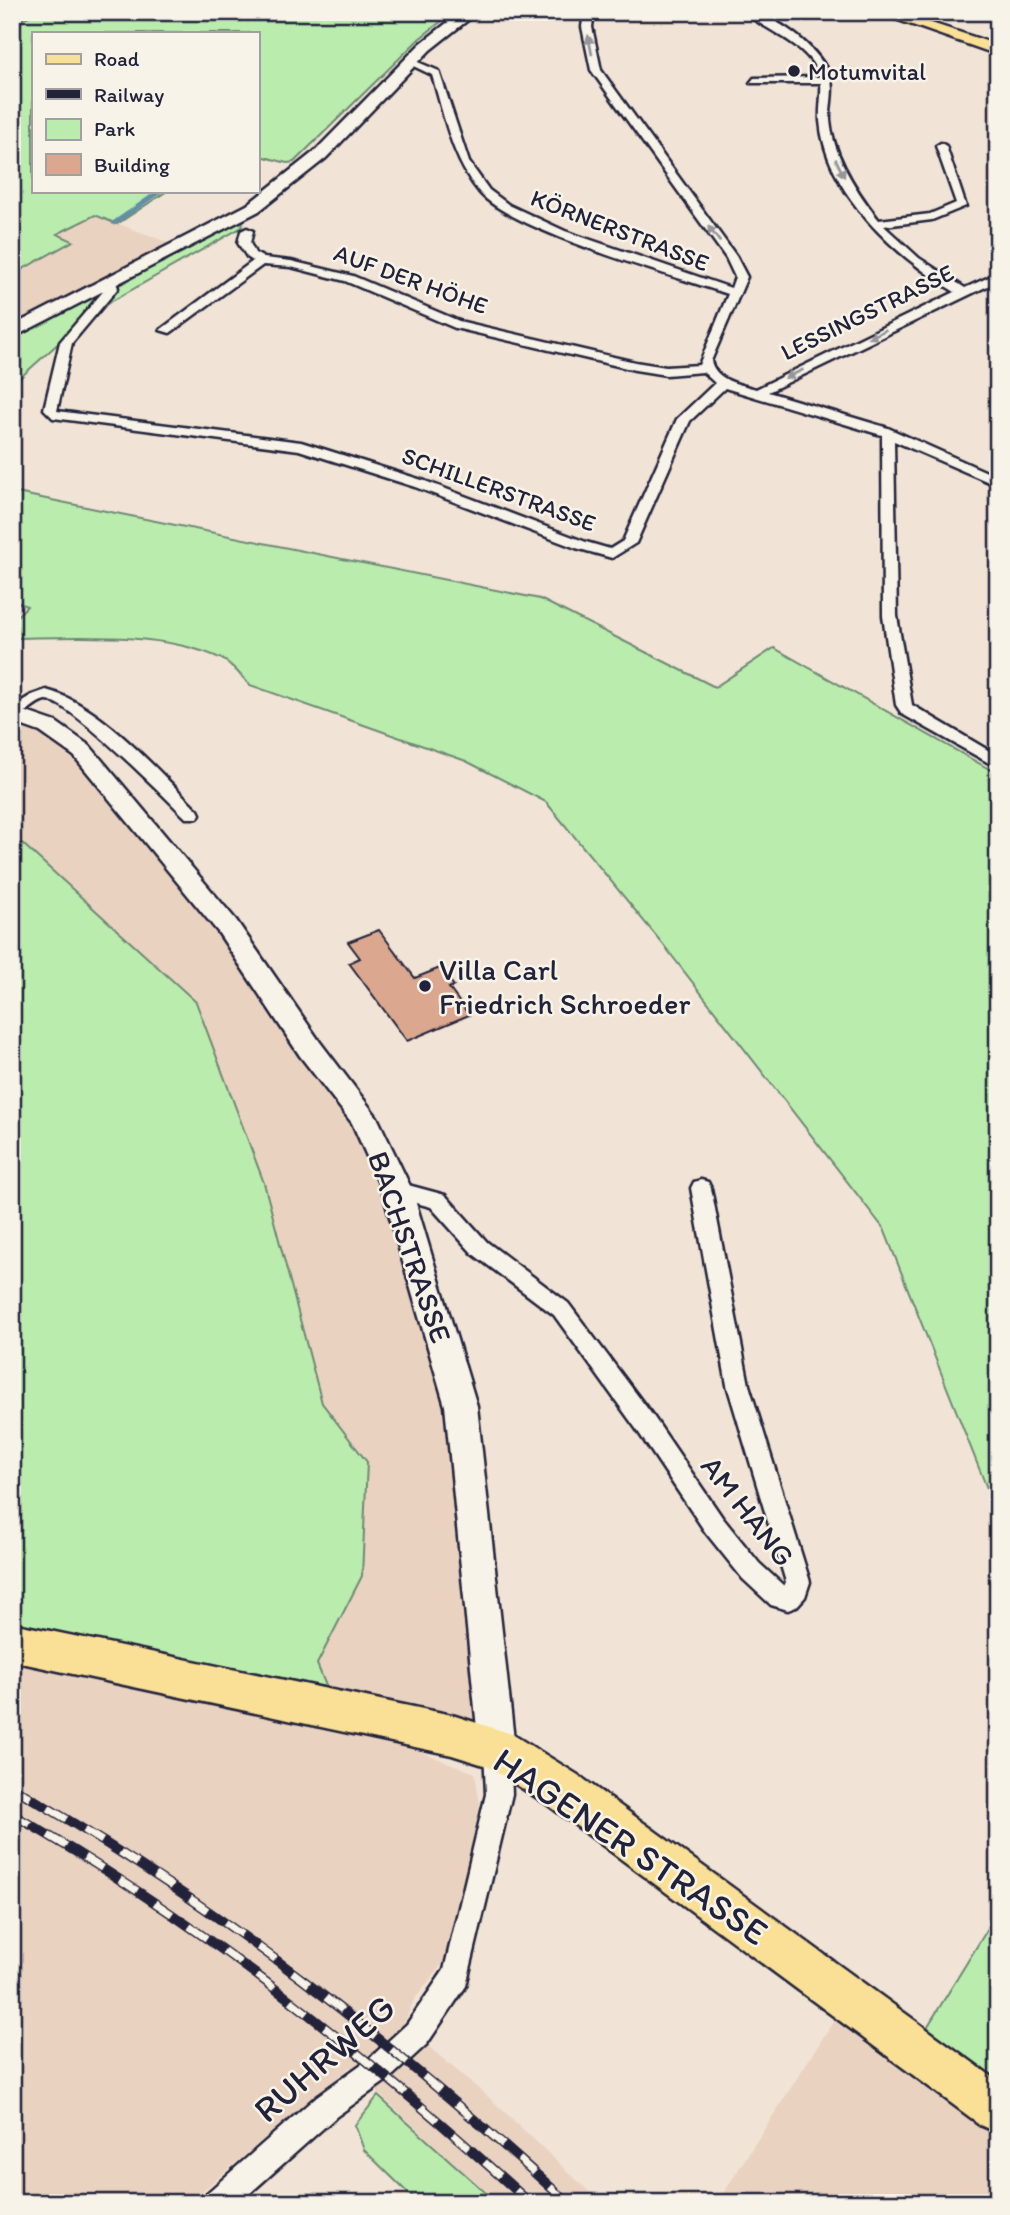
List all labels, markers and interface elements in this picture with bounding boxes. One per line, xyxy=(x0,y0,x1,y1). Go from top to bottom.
legend xyxy=(32,32,259,192)
one-way arrow xyxy=(585,34,596,56)
text: Road xyxy=(94,46,140,71)
place label: Motumvital xyxy=(808,57,926,86)
marker: Motumvital xyxy=(786,63,802,79)
text: Railway xyxy=(94,82,164,107)
text: Park xyxy=(94,116,136,141)
text: Building xyxy=(94,152,170,177)
one-way arrow xyxy=(835,158,846,178)
street label: KÖRNERSTRASSE xyxy=(527,183,713,277)
one-way arrow xyxy=(707,225,722,243)
street label: AUF DER HÖHE xyxy=(330,238,492,320)
street label: LESSINGSTRASSE xyxy=(776,258,958,366)
one-way arrow xyxy=(867,329,887,340)
one-way arrow xyxy=(784,368,804,379)
street label: SCHILLERSTRASSE xyxy=(398,440,600,538)
place label: Villa Carl Friedrich Schroeder xyxy=(439,951,690,1022)
marker: Villa Carl Friedrich Schroeder xyxy=(417,978,433,994)
street label: BACHSTRASSE xyxy=(360,1146,460,1348)
street label: AM HANG xyxy=(693,1448,803,1574)
street label: HAGENER STRASSE xyxy=(485,1738,777,1954)
street label: RUHRWEG xyxy=(244,1985,404,2131)

